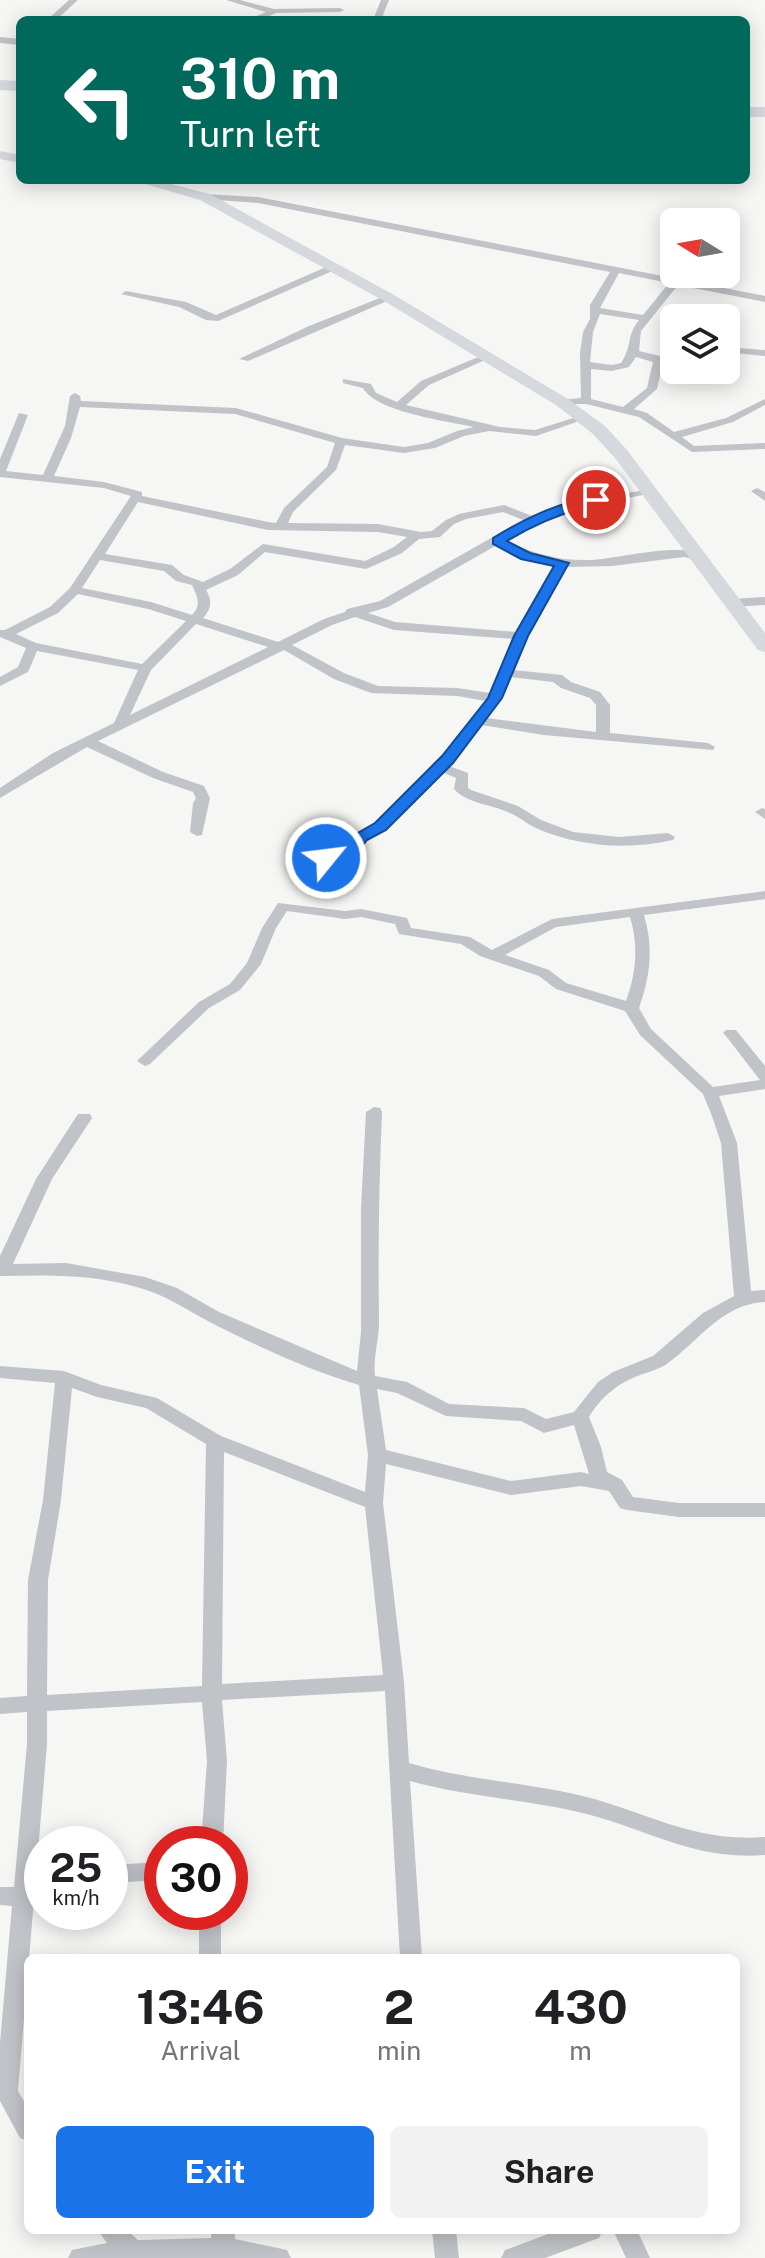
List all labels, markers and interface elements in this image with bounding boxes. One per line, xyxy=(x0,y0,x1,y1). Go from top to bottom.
text: 310 m xyxy=(180,46,340,112)
icon: left xyxy=(48,48,152,152)
text: Turn left xyxy=(180,113,321,155)
north arrow xyxy=(660,208,740,288)
map controls xyxy=(660,208,740,384)
button: layers xyxy=(660,304,740,384)
pin xyxy=(562,466,630,534)
icon: arrive xyxy=(574,478,618,522)
position arrow xyxy=(284,816,368,900)
speed limit sign: 30 xyxy=(144,1826,248,1930)
text: 25 xyxy=(50,1844,102,1891)
text: km/h xyxy=(52,1886,100,1910)
text: 13:46 xyxy=(136,1978,265,2035)
text: 2 xyxy=(384,1978,414,2035)
text: 430 xyxy=(533,1978,628,2035)
text: Arrival xyxy=(160,2035,241,2066)
text: min xyxy=(377,2035,421,2066)
text: m xyxy=(569,2035,592,2066)
button: Exit xyxy=(56,2126,374,2218)
button: Share xyxy=(390,2126,708,2218)

